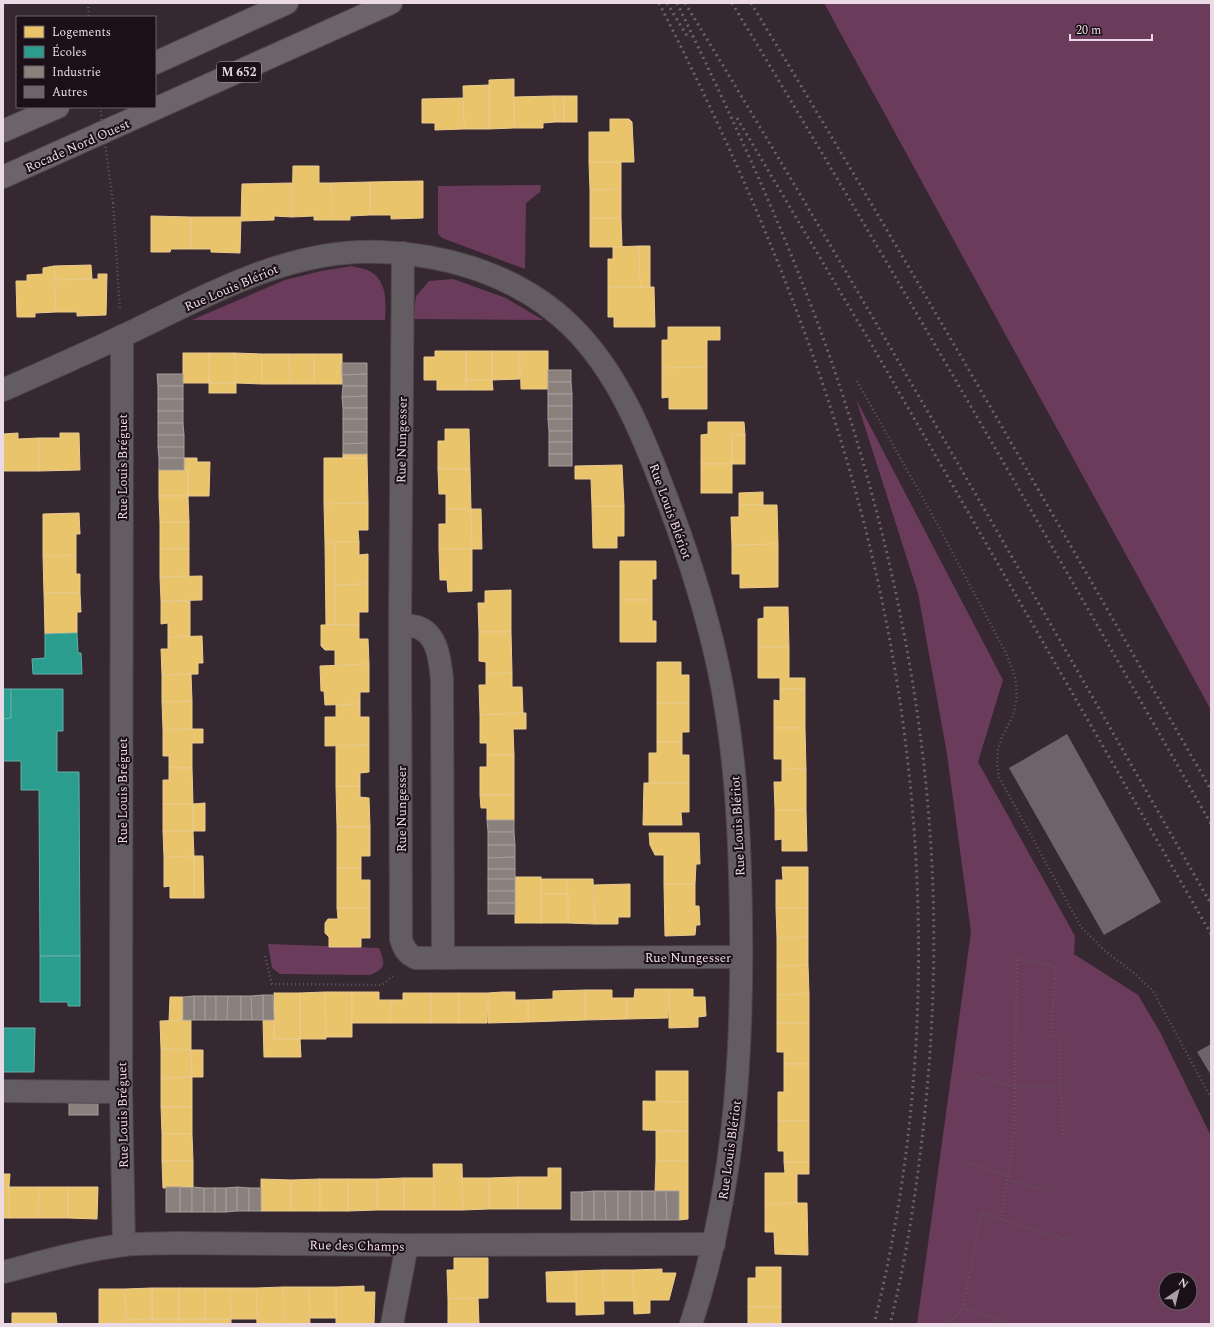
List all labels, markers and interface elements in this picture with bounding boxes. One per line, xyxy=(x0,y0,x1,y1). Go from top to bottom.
legend xyxy=(16,16,156,108)
scale bar xyxy=(1070,16,1152,42)
text: 20 m xyxy=(1076,21,1101,40)
text: Logements xyxy=(52,23,111,42)
text: Écoles xyxy=(52,43,87,62)
road number: M 652 xyxy=(217,62,261,82)
text: Industrie xyxy=(52,63,101,82)
text: Autres xyxy=(52,83,88,102)
street label: Rocade Nord Ouest xyxy=(22,114,133,178)
street label: Rue Louis Blériot xyxy=(181,259,282,317)
street label: Rue Nungesser xyxy=(391,397,413,483)
street label: Rue Louis Bréguet xyxy=(113,414,133,520)
street label: Rue Louis Blériot xyxy=(644,461,697,562)
street label: Rue Louis Bréguet xyxy=(113,738,133,844)
street label: Rue Nungesser xyxy=(392,766,412,852)
street label: Rue Louis Blériot xyxy=(725,775,751,877)
street label: Rue Nungesser xyxy=(645,948,731,968)
street label: Rue Louis Bréguet xyxy=(112,1061,134,1168)
street label: Rue Louis Blériot xyxy=(713,1099,747,1201)
street label: Rue des Champs xyxy=(309,1235,405,1257)
north arrow xyxy=(1158,1271,1198,1311)
text: N xyxy=(1175,1274,1192,1293)

